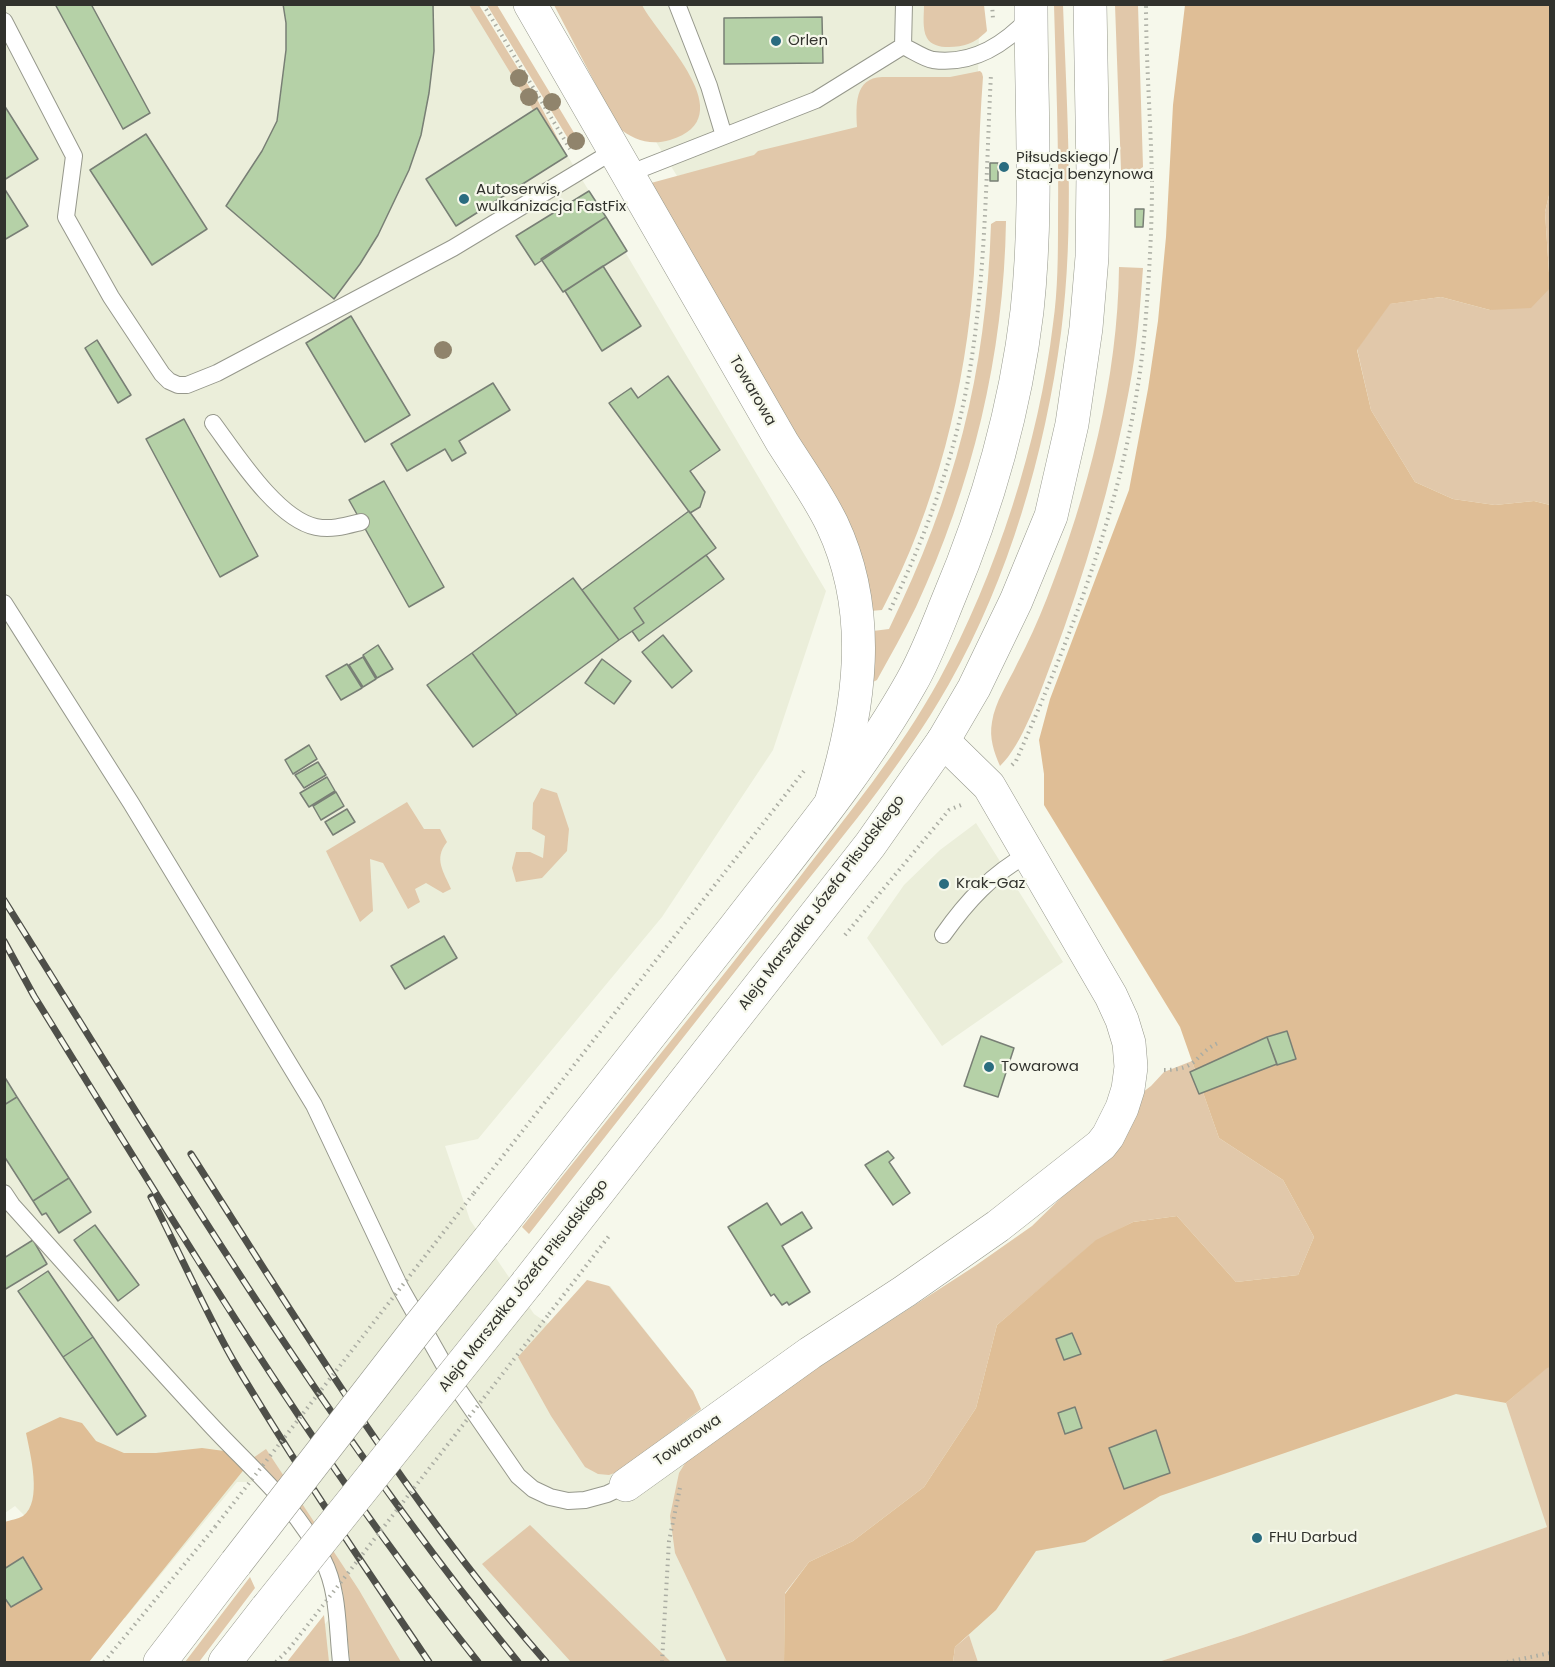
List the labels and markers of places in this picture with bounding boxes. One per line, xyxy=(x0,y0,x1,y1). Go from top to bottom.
place label: Orlen xyxy=(788,32,828,50)
marker: Orlen xyxy=(769,34,783,48)
place label: Piłsudskiego / Stacja benzynowa xyxy=(1016,149,1153,184)
marker: Piłsudskiego / Stacja benzynowa xyxy=(997,160,1011,174)
place label: Autoserwis, wulkanizacja FastFix xyxy=(476,181,626,216)
marker: Autoserwis, wulkanizacja FastFix xyxy=(457,192,471,206)
place label: Krak-Gaz xyxy=(956,875,1025,893)
marker: Krak-Gaz xyxy=(937,877,951,891)
place label: Towarowa xyxy=(1001,1058,1079,1076)
marker: Towarowa xyxy=(982,1060,996,1074)
place label: FHU Darbud xyxy=(1269,1529,1357,1547)
marker: FHU Darbud xyxy=(1250,1531,1264,1545)

